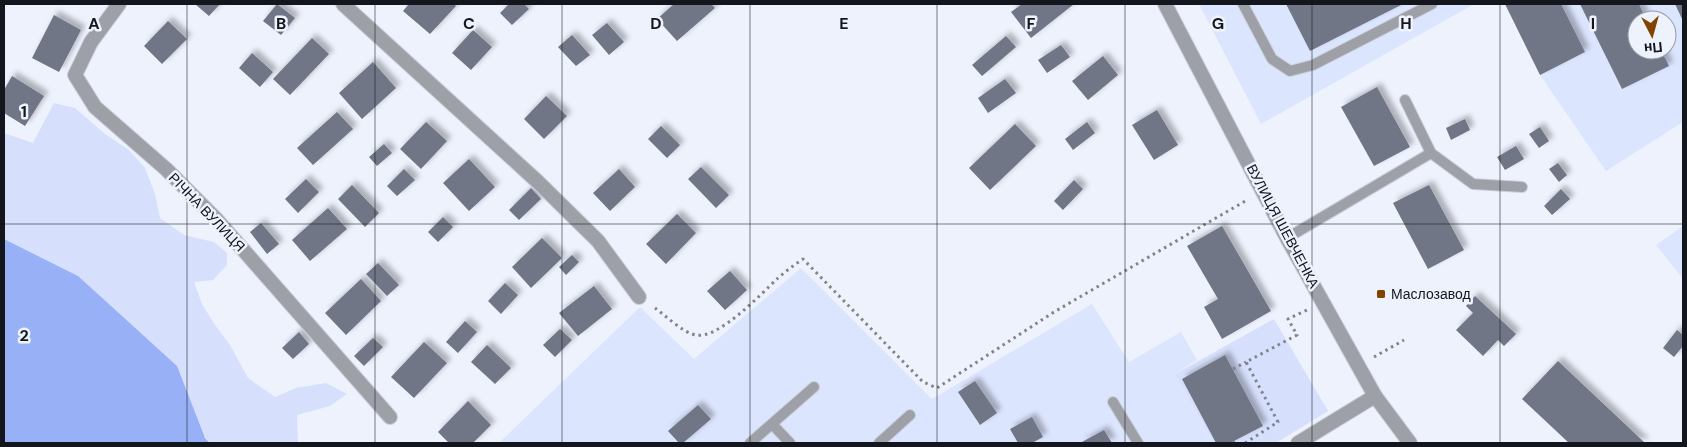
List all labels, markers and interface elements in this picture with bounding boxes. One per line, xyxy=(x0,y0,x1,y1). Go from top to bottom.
north arrow xyxy=(1627,10,1677,60)
text: A xyxy=(88,13,100,34)
text: B xyxy=(276,13,286,34)
text: C xyxy=(463,13,475,34)
text: D xyxy=(650,13,662,34)
text: E xyxy=(839,13,849,34)
text: F xyxy=(1027,13,1036,34)
text: G xyxy=(1212,13,1224,34)
text: H xyxy=(1400,13,1412,34)
text: I xyxy=(1591,13,1595,34)
text: Пн xyxy=(1643,38,1664,58)
text: 1 xyxy=(21,101,27,122)
street label: ВУЛИЦЯ ШЕВЧЕНКА xyxy=(1243,161,1324,292)
street label: РІЧНА ВУЛИЦЯ xyxy=(165,169,249,255)
place label: Маслозавод xyxy=(1391,285,1471,303)
marker: Маслозавод xyxy=(1375,288,1387,300)
text: 2 xyxy=(19,325,29,346)

